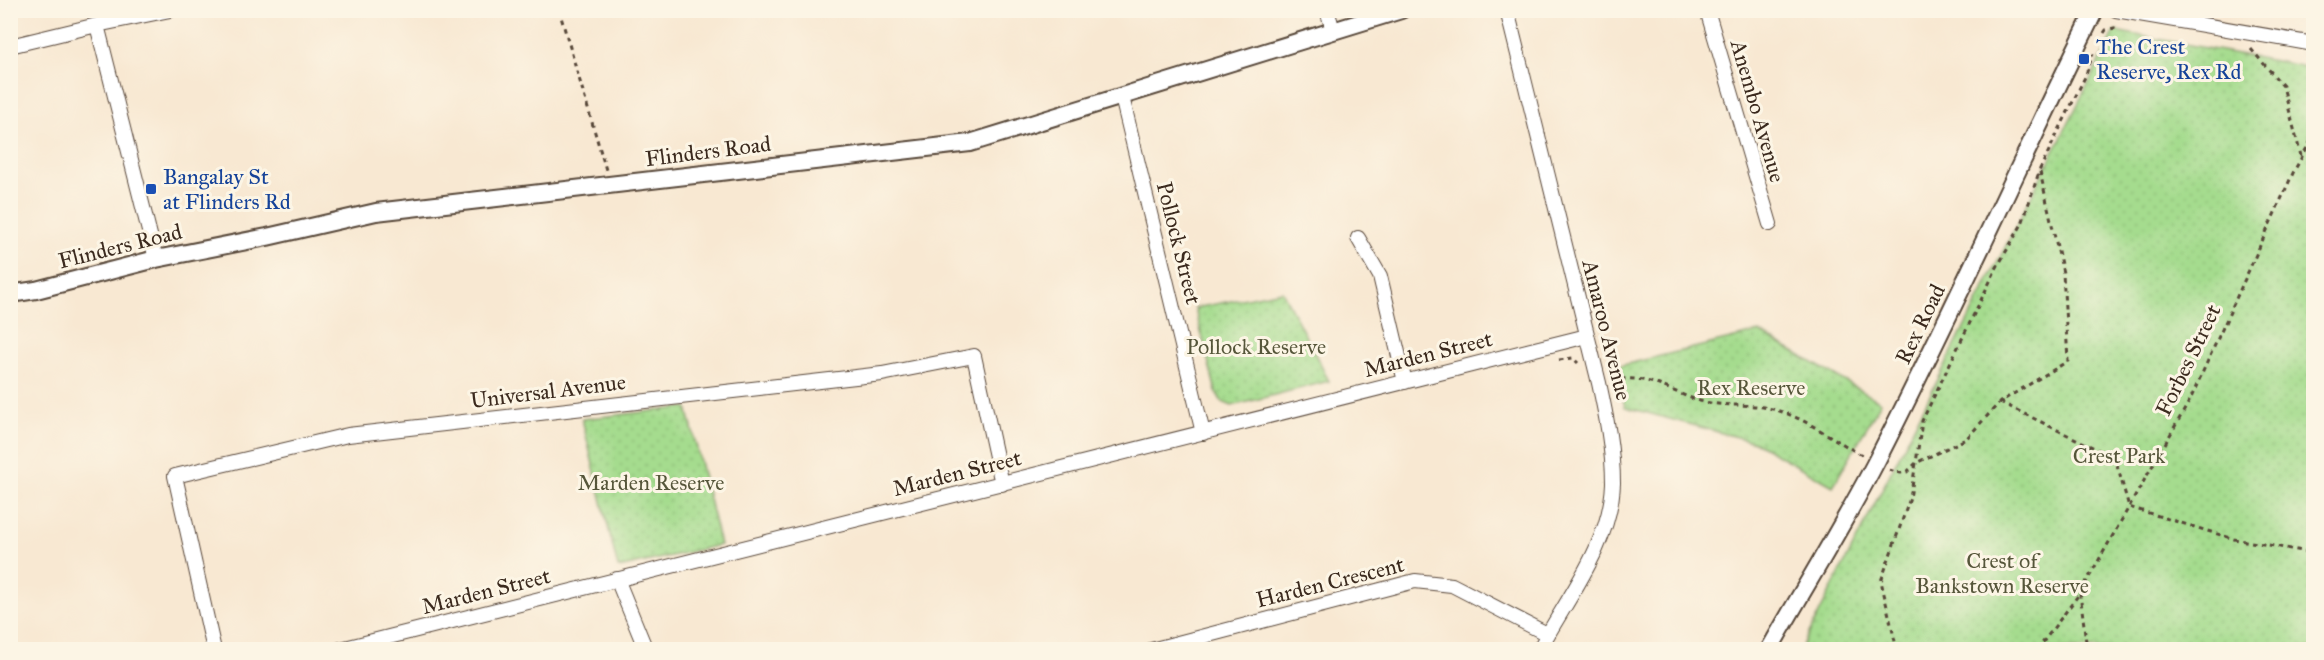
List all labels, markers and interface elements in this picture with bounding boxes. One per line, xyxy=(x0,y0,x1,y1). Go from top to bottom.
place label: The Crest Reserve, Rex Rd xyxy=(2096,33,2241,85)
street label: Anembo Avenue xyxy=(1724,36,1791,185)
marker: The Crest Reserve, Rex Rd xyxy=(2077,52,2091,66)
street label: Flinders Road xyxy=(644,130,772,172)
place label: Bangalay St at Flinders Rd xyxy=(163,163,291,215)
street label: Pollock Street xyxy=(1151,179,1207,307)
marker: Bangalay St at Flinders Rd xyxy=(144,182,158,196)
street label: Flinders Road xyxy=(55,218,185,274)
street label: Amaroo Avenue xyxy=(1576,256,1638,403)
street label: Rex Road xyxy=(1889,279,1951,369)
street label: Forbes Street xyxy=(2149,300,2227,420)
street label: Marden Street xyxy=(1361,325,1495,383)
park label: Pollock Reserve xyxy=(1186,333,1326,360)
street label: Universal Avenue xyxy=(469,368,627,414)
park label: Rex Reserve xyxy=(1697,374,1805,401)
park label: Crest Park xyxy=(2073,442,2166,469)
street label: Marden Street xyxy=(890,444,1024,502)
park label: Marden Reserve xyxy=(578,469,724,496)
park label: Crest of Bankstown Reserve xyxy=(1915,547,2089,599)
street label: Harden Crescent xyxy=(1253,551,1407,613)
street label: Marden Street xyxy=(419,562,553,620)

